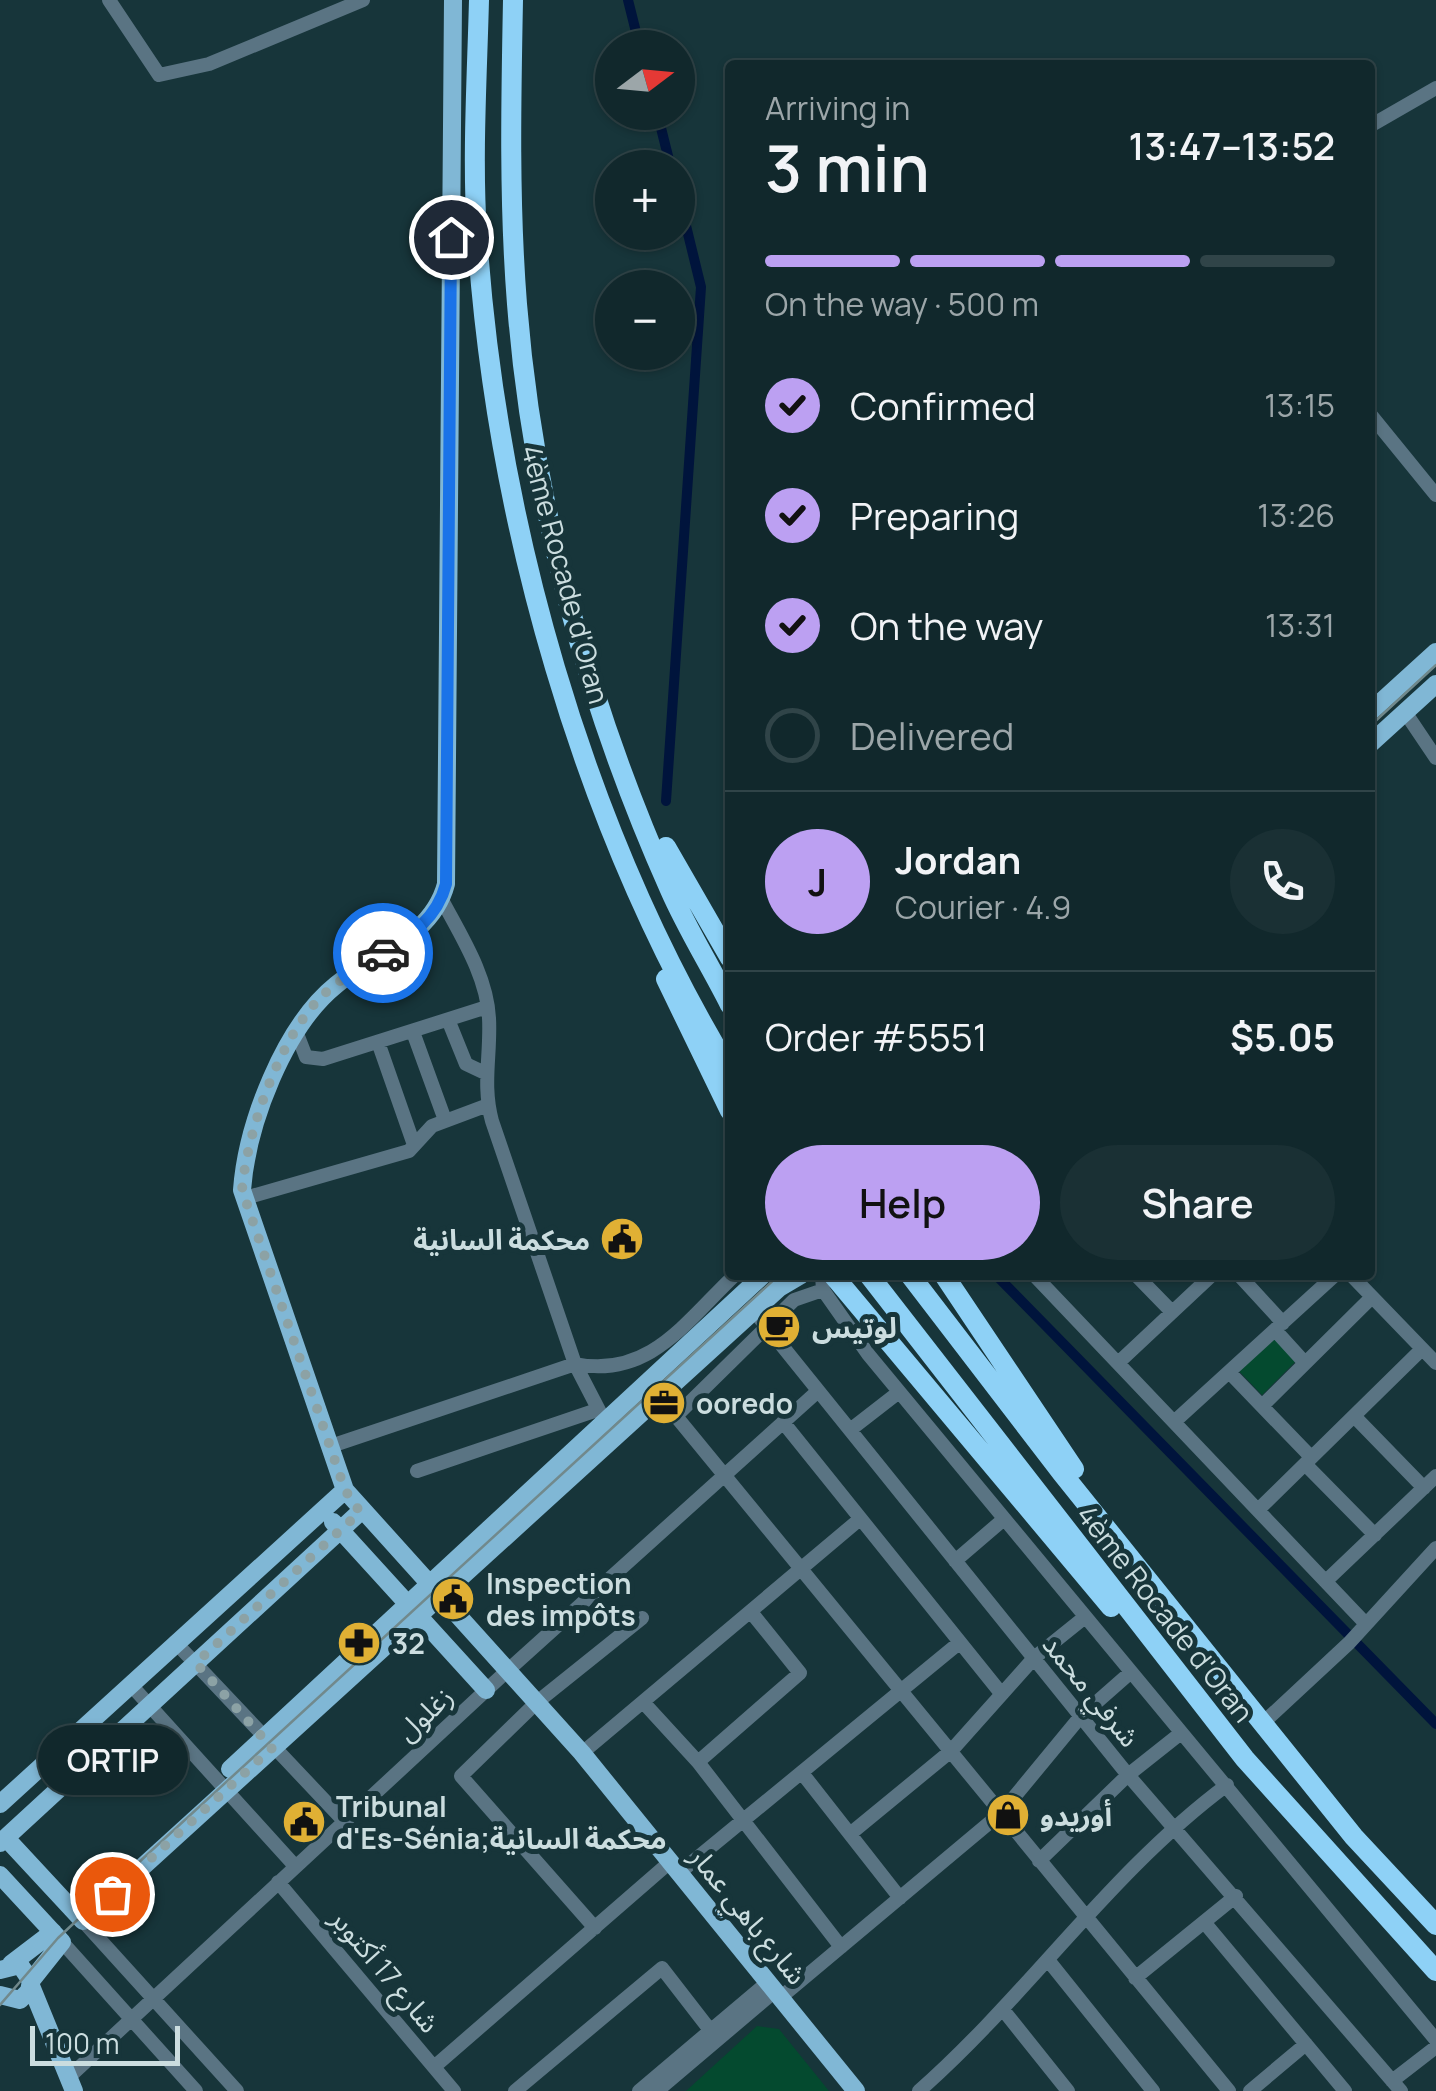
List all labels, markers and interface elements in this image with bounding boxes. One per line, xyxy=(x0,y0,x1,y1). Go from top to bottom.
north arrow xyxy=(595,30,695,130)
map controls xyxy=(595,30,695,370)
text: Arriving in xyxy=(765,86,910,130)
text: 13:47–13:52 xyxy=(1128,119,1335,171)
text: 3 min xyxy=(765,123,930,212)
button: + xyxy=(595,150,695,250)
pin xyxy=(409,195,494,280)
icon: home xyxy=(424,210,479,265)
button: − xyxy=(595,270,695,370)
text: On the way · 500 m xyxy=(765,282,1039,326)
icon: check xyxy=(765,378,820,433)
text: Confirmed xyxy=(850,379,1036,431)
text: 13:15 xyxy=(1264,383,1335,427)
street label: 4ème Rocade d'Oran xyxy=(513,440,619,708)
icon: check xyxy=(765,488,820,543)
text: Preparing xyxy=(850,489,1019,541)
text: 13:26 xyxy=(1257,493,1335,537)
icon: check xyxy=(765,598,820,653)
text: On the way xyxy=(850,599,1043,651)
text: 13:31 xyxy=(1265,603,1335,647)
text: Delivered xyxy=(850,709,1014,761)
button: phone xyxy=(1230,829,1335,934)
text: Jordan xyxy=(895,833,1021,885)
text: J xyxy=(808,855,827,907)
text: Courier · 4.9 xyxy=(895,885,1071,929)
courier xyxy=(333,903,433,1003)
icon: car xyxy=(356,926,411,981)
text: Order #5551 xyxy=(765,1010,987,1062)
text: $5.05 xyxy=(1230,1010,1335,1062)
button: Help xyxy=(765,1145,1040,1260)
button: Share xyxy=(1060,1145,1335,1260)
public building icon: محكمة السانية xyxy=(599,1216,645,1262)
place label: محكمة السانية xyxy=(413,1220,590,1258)
cafe icon: لوتيس xyxy=(756,1304,802,1350)
place label: لوتيس xyxy=(812,1308,897,1346)
office icon: ooredo xyxy=(641,1380,687,1426)
place label: ooredo xyxy=(696,1384,793,1422)
street label: 4ème Rocade d'Oran xyxy=(1069,1496,1263,1730)
place label: Inspection des impôts xyxy=(486,1564,636,1634)
public building icon: Inspection des impôts xyxy=(430,1576,476,1622)
pharmacy icon: 32 xyxy=(336,1620,382,1666)
place label: 32 xyxy=(392,1624,425,1662)
street label: شرفي محمد xyxy=(1032,1626,1149,1756)
street label: زغلول xyxy=(387,1677,461,1749)
callout: ORTIP xyxy=(37,1724,187,1794)
text: ORTIP xyxy=(67,1738,159,1782)
place label: Tribunal d'Es-Sénia;محكمة السانية xyxy=(336,1787,667,1857)
shop icon: أوريدو xyxy=(985,1792,1031,1838)
place label: أوريدو xyxy=(1040,1796,1112,1834)
public building icon: Tribunal d'Es-Sénia;محكمة السانية xyxy=(281,1799,327,1845)
street label: شارع باهي عمار xyxy=(678,1837,816,1994)
pin xyxy=(70,1852,155,1937)
icon: bag xyxy=(85,1867,140,1922)
street label: شارع 17 أكتوبر xyxy=(320,1899,449,2042)
scale bar xyxy=(30,2021,180,2066)
text: 100 m xyxy=(45,2024,119,2062)

